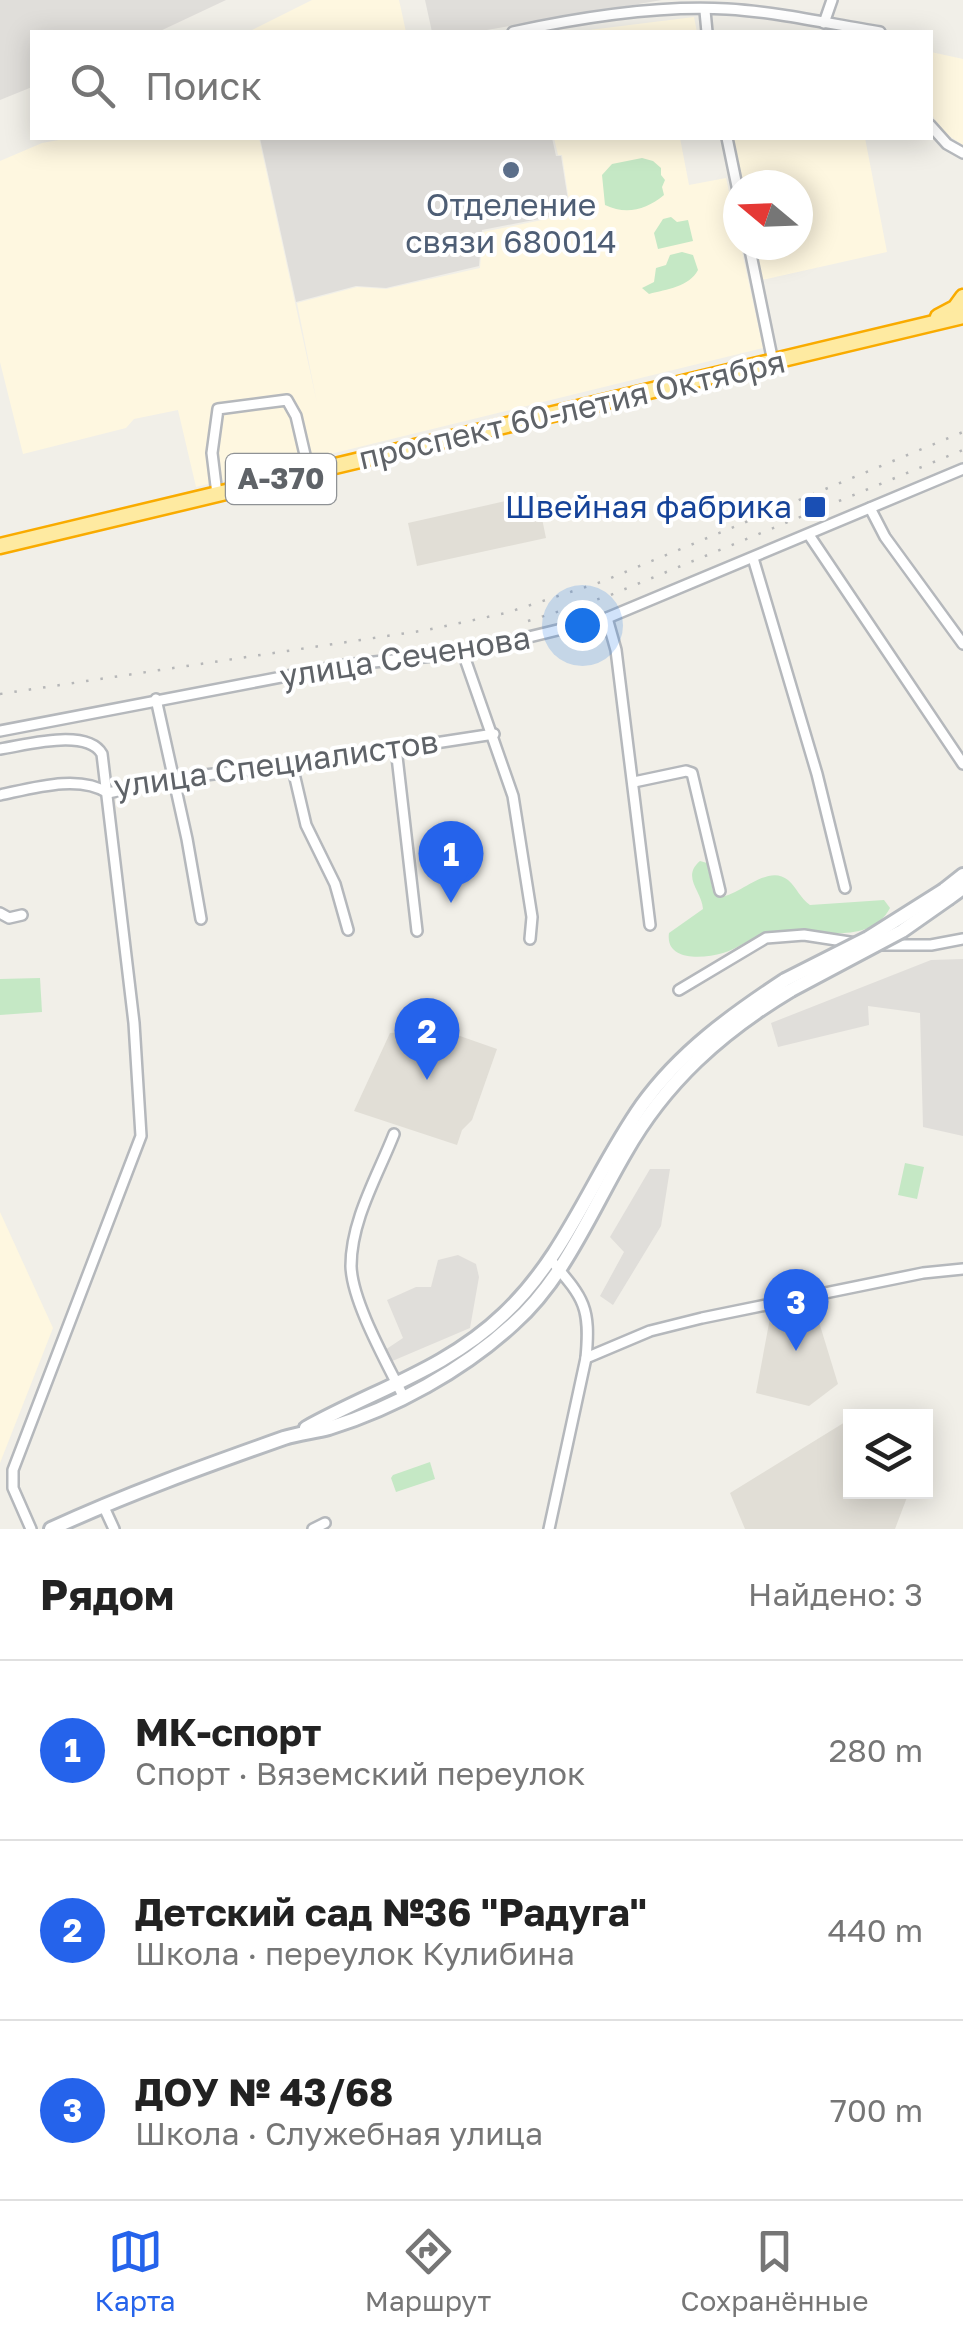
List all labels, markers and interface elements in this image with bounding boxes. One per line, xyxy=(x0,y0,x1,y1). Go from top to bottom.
search box xyxy=(30,30,933,140)
icon: search xyxy=(65,58,120,113)
text: Поиск xyxy=(145,63,262,108)
marker: Отделение связи 680014 xyxy=(500,159,522,181)
north arrow xyxy=(723,170,813,260)
place label: Отделение связи 680014 xyxy=(405,185,617,260)
street label: проспект 60-летия Октября xyxy=(355,341,789,477)
road number: А-370 xyxy=(226,454,336,504)
place label: Швейная фабрика xyxy=(505,487,792,525)
marker: Швейная фабрика xyxy=(802,494,828,520)
your location xyxy=(557,600,608,651)
street label: улица Сеченова xyxy=(277,617,533,695)
street label: улица Специалистов xyxy=(111,721,440,805)
pin: 1 xyxy=(418,820,484,903)
pin: 2 xyxy=(394,998,460,1080)
pin: 3 xyxy=(764,1268,828,1351)
map controls xyxy=(843,1409,933,1499)
button: layers xyxy=(843,1409,933,1499)
text: Рядом xyxy=(40,1569,174,1619)
text: Найдено: 3 xyxy=(748,1575,923,1613)
text: МК-спорт xyxy=(135,1709,321,1754)
text: 1 xyxy=(64,1731,81,1769)
text: 280 m xyxy=(829,1731,923,1769)
text: Спорт · Вяземский переулок xyxy=(135,1754,585,1792)
text: Детский сад №36 "Радуга" xyxy=(135,1889,647,1934)
text: 2 xyxy=(63,1911,82,1949)
text: 440 m xyxy=(828,1911,923,1949)
text: Школа · переулок Кулибина xyxy=(135,1934,575,1972)
text: ДОУ № 43/68 xyxy=(135,2069,393,2114)
text: 3 xyxy=(63,2091,82,2129)
text: 700 m xyxy=(830,2091,923,2129)
text: Школа · Служебная улица xyxy=(135,2114,543,2152)
tab: Карта xyxy=(95,2224,176,2317)
tab: Маршрут xyxy=(365,2224,491,2317)
tab: Сохранённые xyxy=(680,2224,868,2317)

